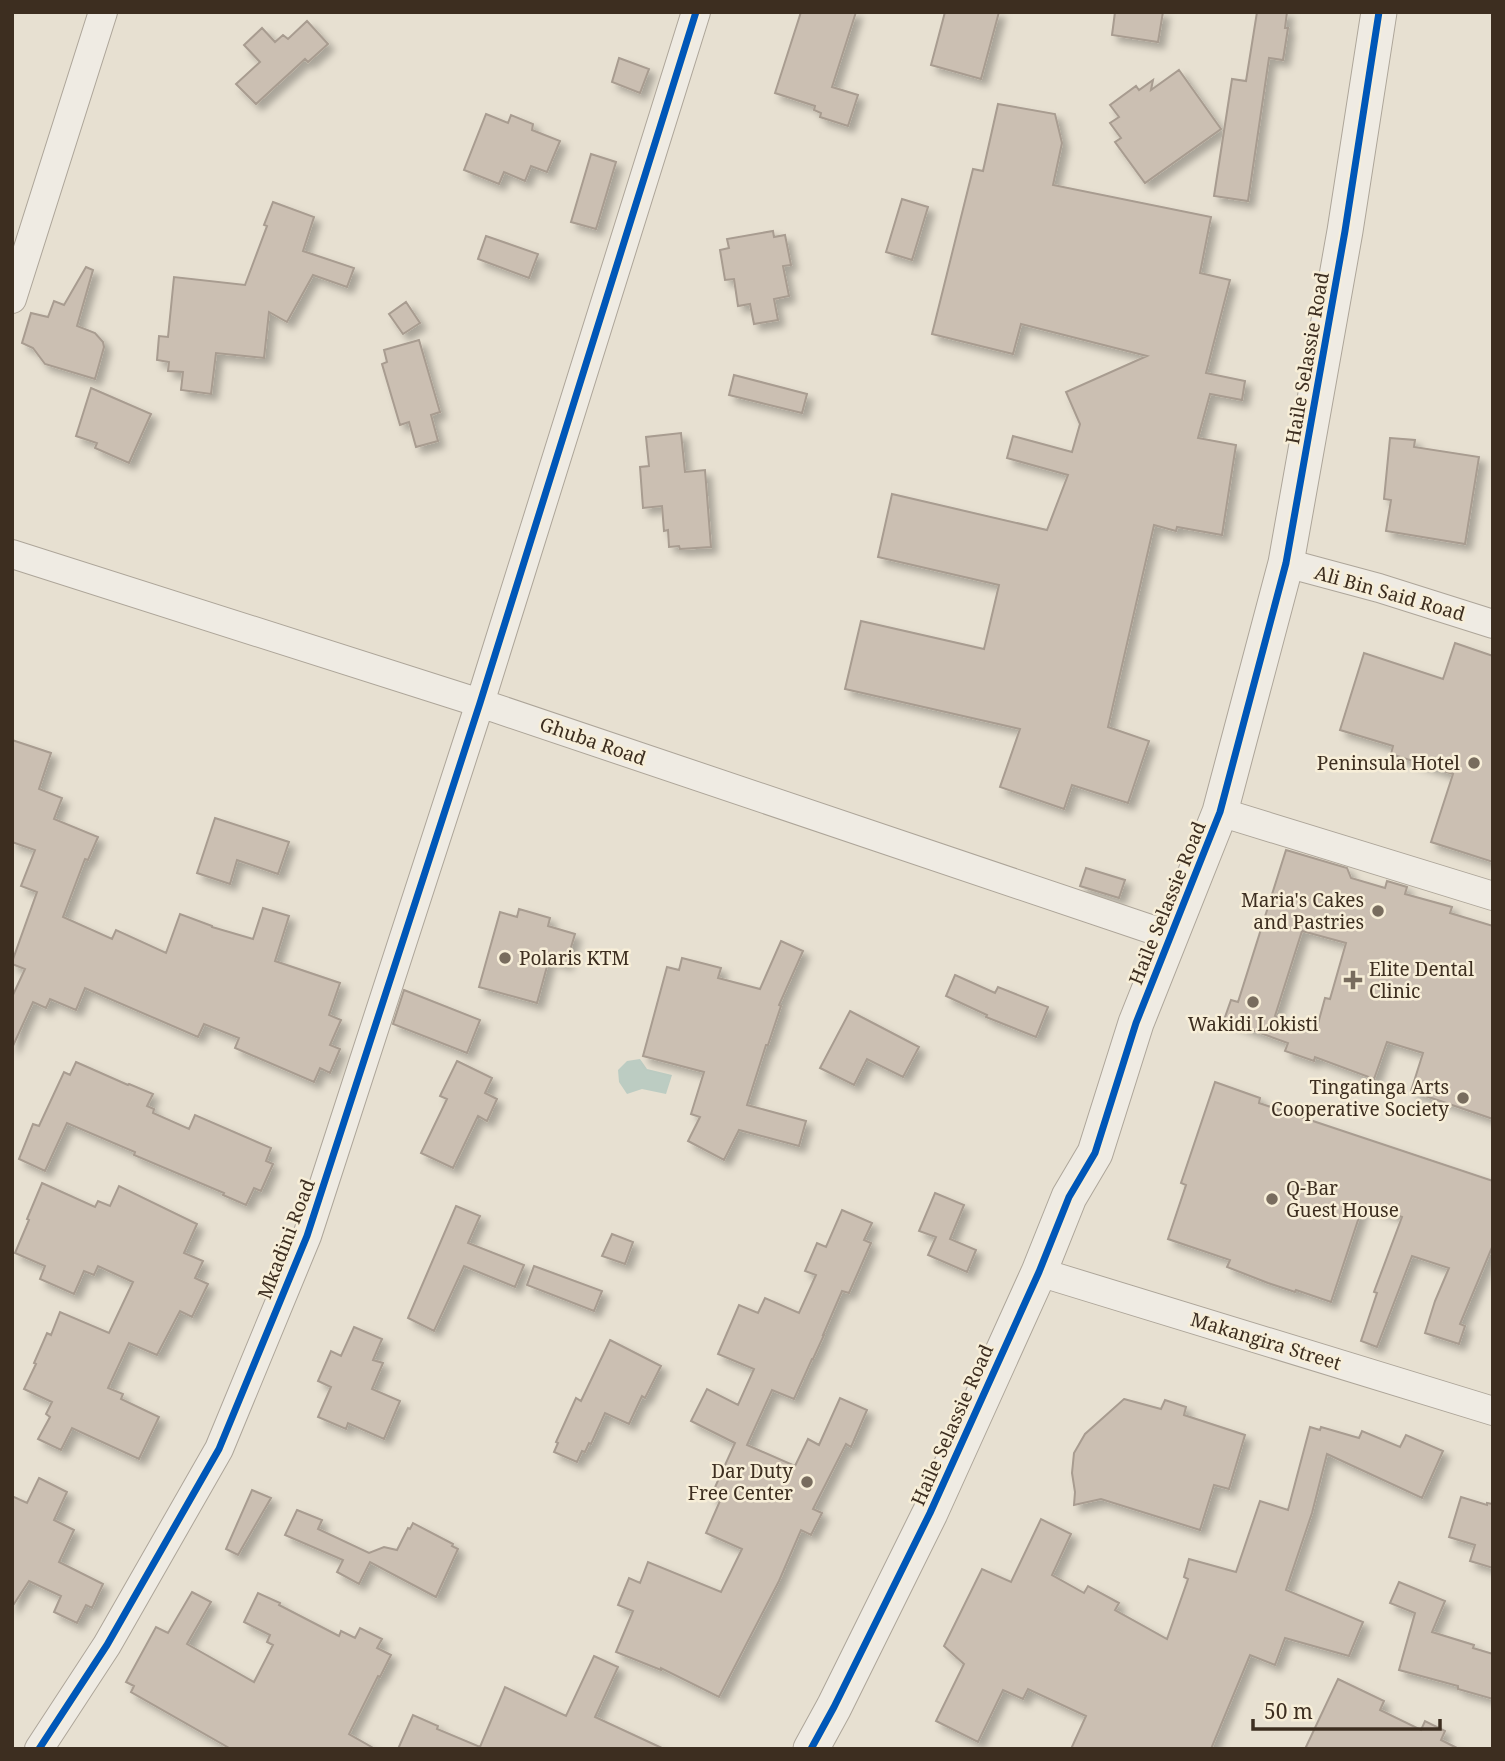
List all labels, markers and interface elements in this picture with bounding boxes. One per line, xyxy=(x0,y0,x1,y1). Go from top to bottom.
street label: Haile Selassie Road xyxy=(1279,270,1335,446)
street label: Ali Bin Said Road xyxy=(1312,559,1469,627)
street label: Ghuba Road xyxy=(536,711,650,771)
place label: Peninsula Hotel xyxy=(1317,750,1460,776)
marker: Peninsula Hotel xyxy=(1466,755,1482,771)
street label: Haile Selassie Road xyxy=(1122,817,1212,989)
place label: Maria's Cakes and Pastries xyxy=(1241,887,1364,935)
marker: Maria's Cakes and Pastries xyxy=(1370,903,1386,919)
place label: Polaris KTM xyxy=(519,945,630,971)
marker: Polaris KTM xyxy=(497,950,513,966)
place label: Elite Dental Clinic xyxy=(1369,956,1474,1004)
marker: Elite Dental Clinic xyxy=(1343,970,1363,990)
marker: Wakidi Lokisti xyxy=(1245,994,1261,1010)
place label: Wakidi Lokisti xyxy=(1188,1011,1318,1037)
place label: Tingatinga Arts Cooperative Society xyxy=(1271,1074,1449,1122)
marker: Tingatinga Arts Cooperative Society xyxy=(1455,1090,1471,1106)
street label: Mkadini Road xyxy=(251,1175,321,1303)
place label: Q-Bar Guest House xyxy=(1286,1175,1399,1223)
marker: Q-Bar Guest House xyxy=(1264,1191,1280,1207)
street label: Makangira Street xyxy=(1188,1306,1345,1376)
street label: Haile Selassie Road xyxy=(905,1340,999,1510)
place label: Dar Duty Free Center xyxy=(688,1458,793,1506)
marker: Dar Duty Free Center xyxy=(799,1474,815,1490)
scale bar xyxy=(1253,1688,1440,1732)
text: 50 m xyxy=(1264,1697,1313,1725)

